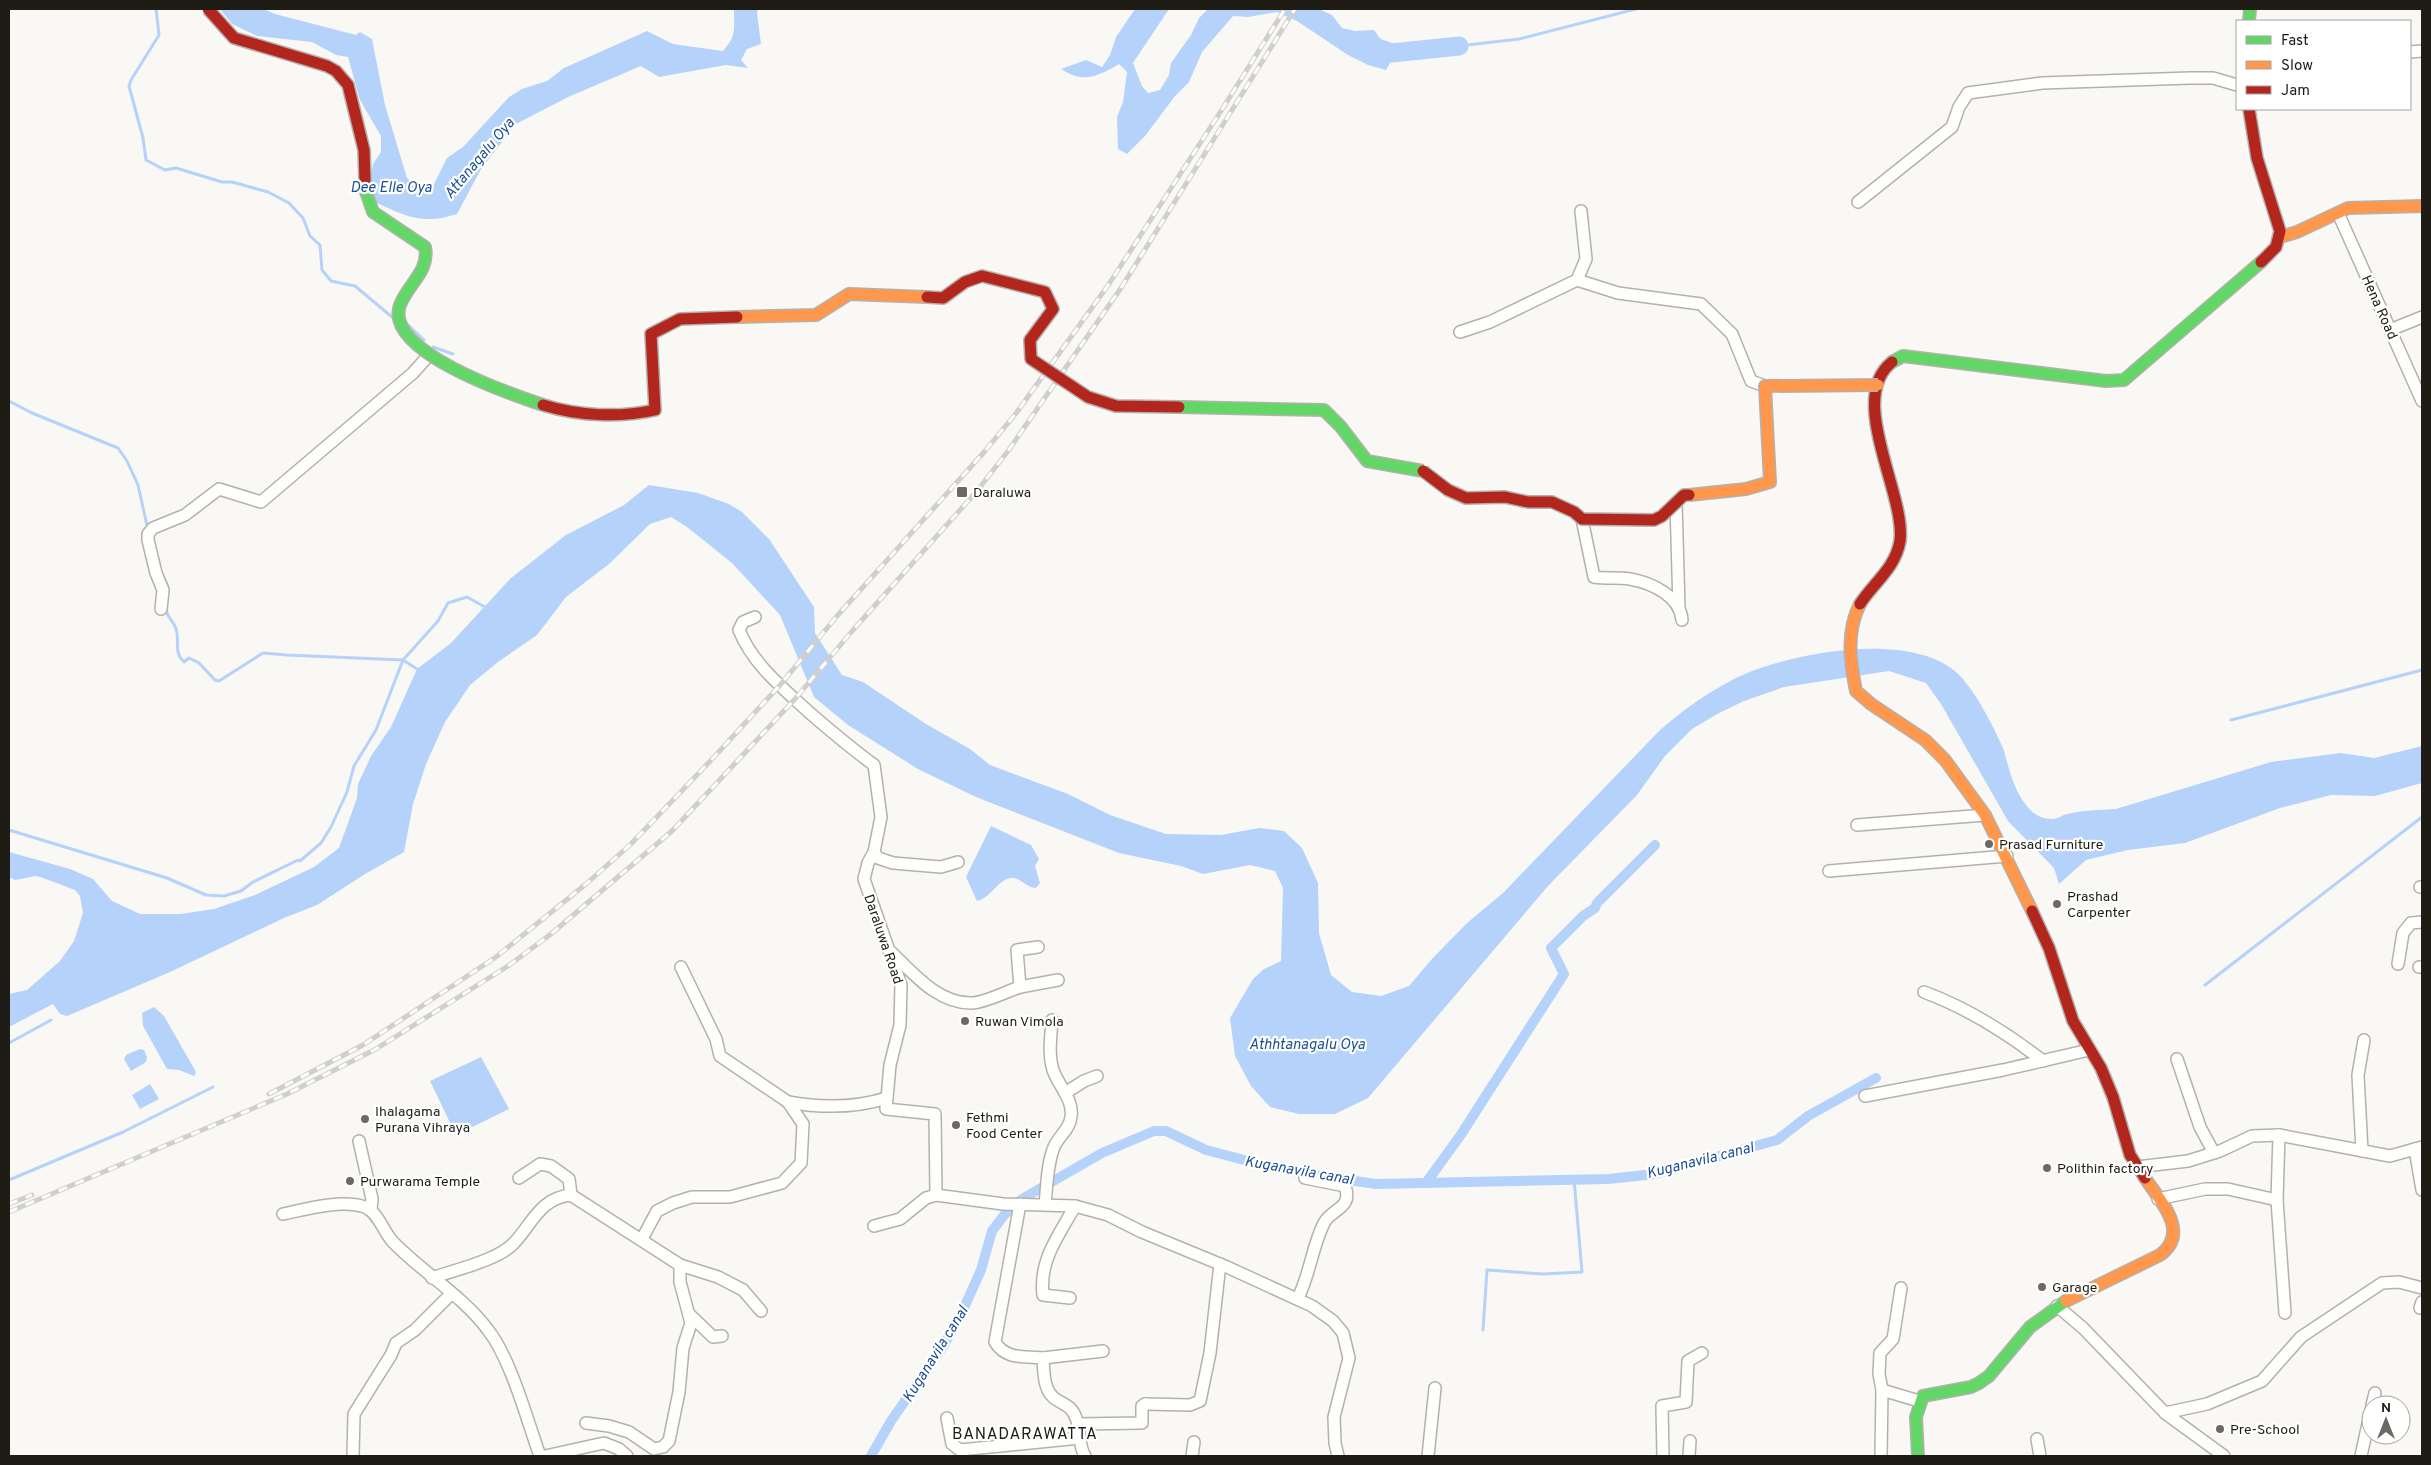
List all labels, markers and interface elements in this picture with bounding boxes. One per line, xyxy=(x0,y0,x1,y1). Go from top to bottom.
legend xyxy=(2236,20,2411,110)
text: Fast xyxy=(2281,32,2309,51)
text: Slow xyxy=(2281,57,2313,76)
text: Jam xyxy=(2281,82,2310,101)
water label: Attanagalu Oya xyxy=(441,114,520,203)
water label: Dee Elle Oya xyxy=(350,179,432,198)
street label: Hena Road xyxy=(2357,273,2400,342)
marker: Daraluwa xyxy=(955,485,969,499)
place label: Daraluwa xyxy=(973,485,1031,502)
place label: Prasad Furniture xyxy=(1999,837,2103,854)
marker: Prasad Furniture xyxy=(1983,838,1995,850)
place label: Prashad Carpenter xyxy=(2067,889,2131,922)
street label: Daraluwa Road xyxy=(859,892,906,987)
marker: Prashad Carpenter xyxy=(2051,898,2063,910)
place label: Ruwan Vimola xyxy=(975,1014,1064,1031)
marker: Ruwan Vimola xyxy=(959,1015,971,1027)
water label: Athhtanagalu Oya xyxy=(1249,1036,1365,1055)
place label: Ihalagama Purana Vihraya xyxy=(375,1104,470,1137)
place label: Fethmi Food Center xyxy=(966,1110,1043,1143)
marker: Ihalagama Purana Vihraya xyxy=(359,1113,371,1125)
marker: Fethmi Food Center xyxy=(950,1119,962,1131)
water label: Kuganavila canal xyxy=(1645,1139,1757,1184)
water label: Kuganavila canal xyxy=(1243,1153,1356,1191)
place label: Polithin factory xyxy=(2057,1161,2153,1178)
marker: Polithin factory xyxy=(2041,1162,2053,1174)
place label: Purwarama Temple xyxy=(360,1174,480,1191)
marker: Purwarama Temple xyxy=(344,1175,356,1187)
place label: Garage xyxy=(2052,1280,2097,1297)
marker: Garage xyxy=(2036,1281,2048,1293)
water label: Kuganavila canal xyxy=(899,1302,974,1406)
north arrow xyxy=(2361,1395,2411,1445)
text: N xyxy=(2381,1400,2391,1417)
place label: Pre-School xyxy=(2230,1422,2300,1439)
marker: Pre-School xyxy=(2214,1423,2226,1435)
district label: BANADARAWATTA xyxy=(952,1425,1098,1445)

